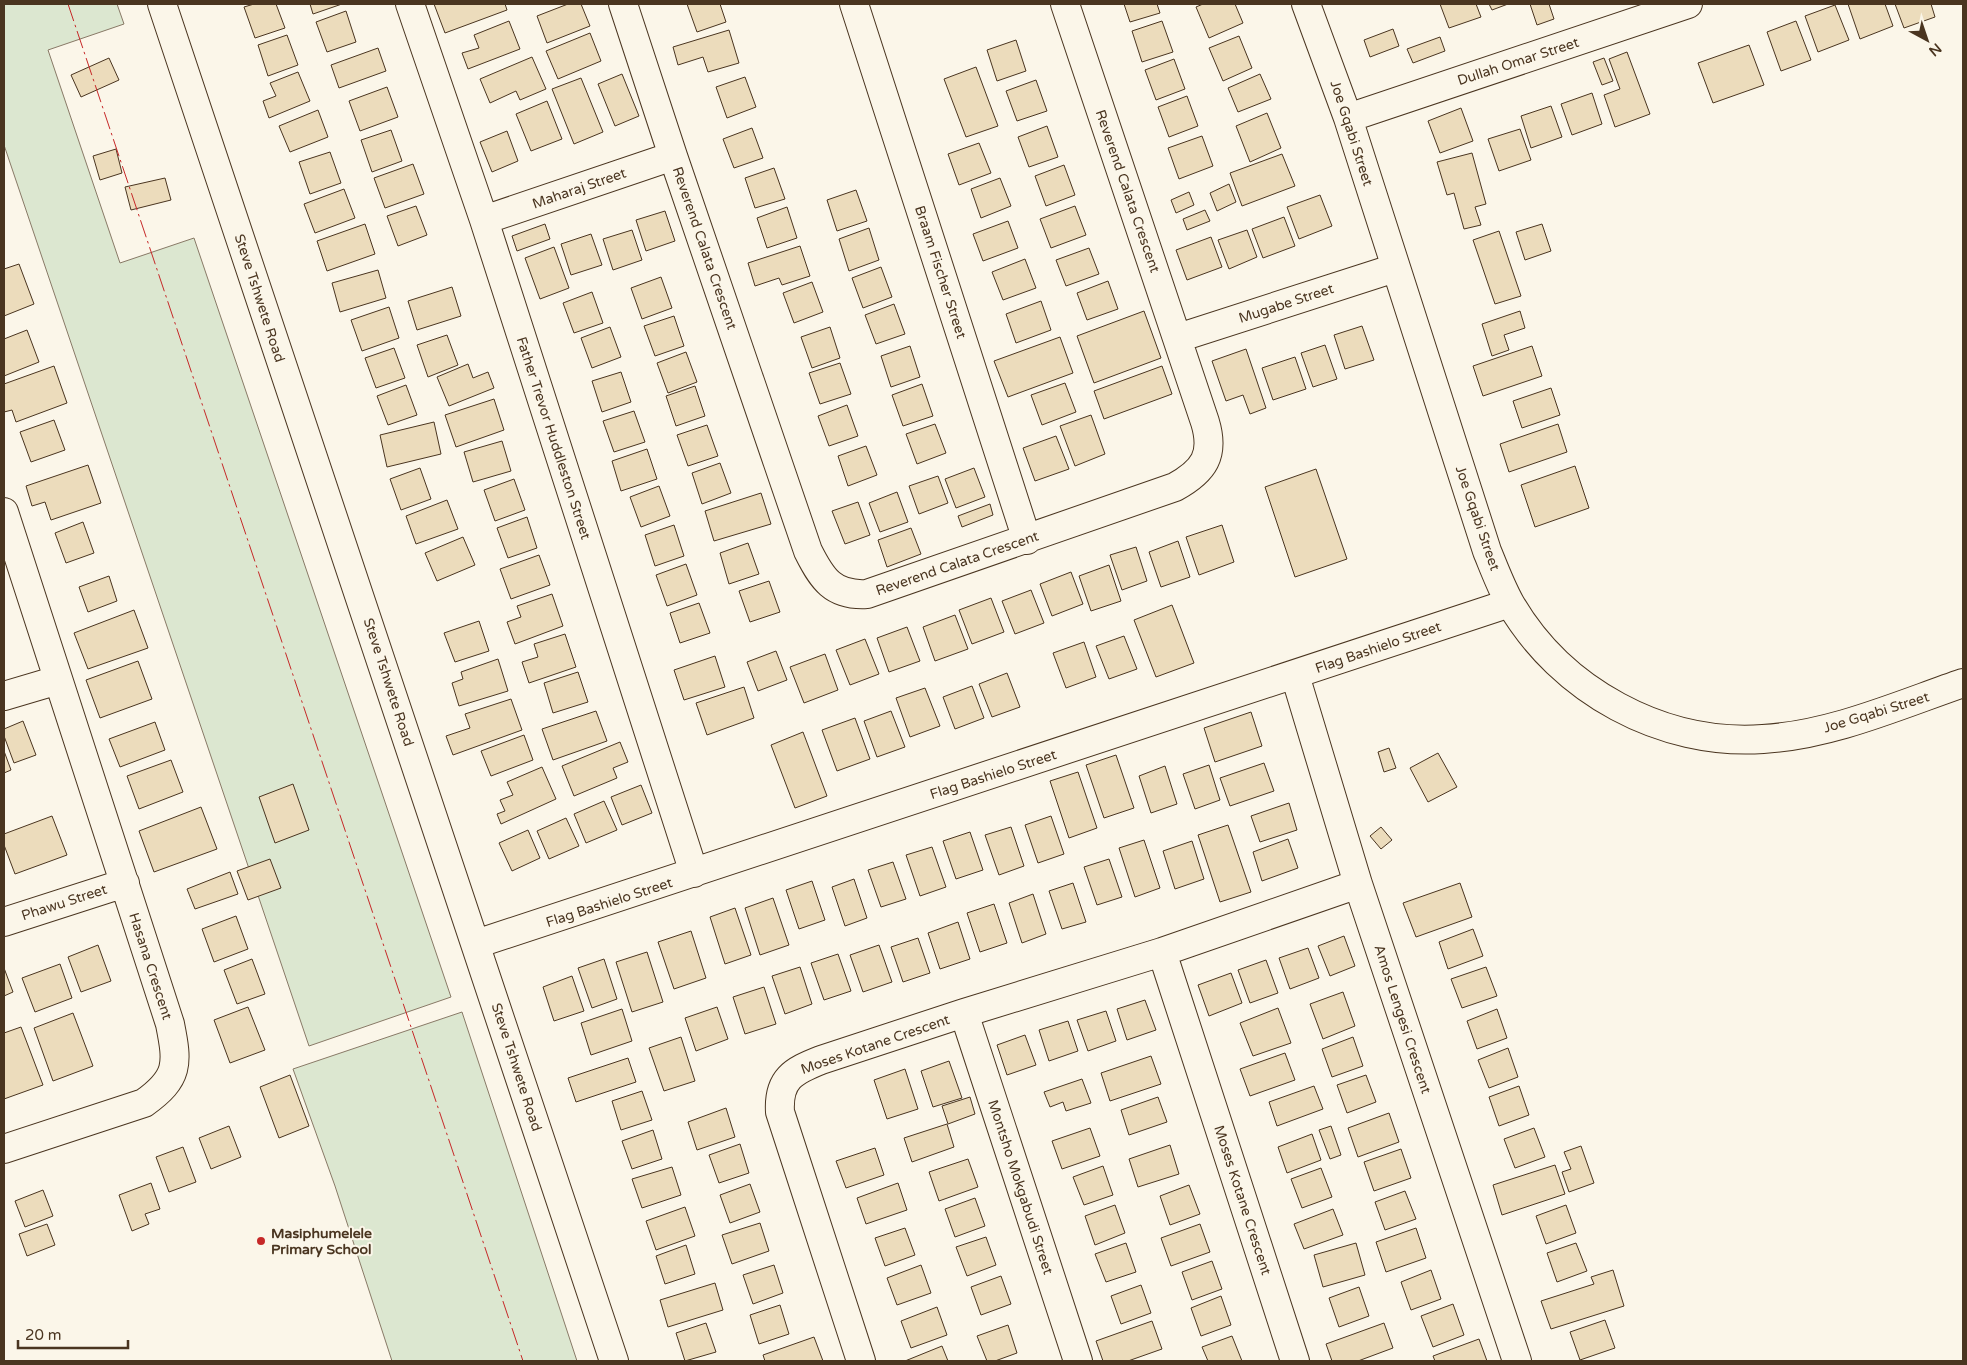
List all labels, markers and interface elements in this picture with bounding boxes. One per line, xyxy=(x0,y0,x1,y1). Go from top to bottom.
north arrow xyxy=(1902,15,1952,65)
street label: Dullah Omar Street xyxy=(1455,34,1582,89)
text: N xyxy=(1925,39,1945,60)
street label: Joe Gqabi Street xyxy=(1326,78,1377,189)
street label: Reverend Calata Crescent xyxy=(1092,107,1164,276)
street label: Maharaj Street xyxy=(530,164,629,213)
street label: Reverend Calata Crescent xyxy=(669,164,741,333)
street label: Braam Fischer Street xyxy=(911,204,970,341)
street label: Steve Tshwete Road xyxy=(231,232,288,364)
street label: Mugabe Street xyxy=(1236,280,1336,327)
street label: Father Trevor Huddleston Street xyxy=(513,335,595,542)
street label: Joe Gqabi Street xyxy=(1452,463,1504,573)
street label: Reverend Calata Crescent xyxy=(873,527,1042,599)
street label: Steve Tshwete Road xyxy=(360,616,417,748)
street label: Flag Bashielo Street xyxy=(1313,618,1444,677)
street label: Joe Gqabi Street xyxy=(1821,688,1932,737)
street label: Flag Bashielo Street xyxy=(928,746,1059,803)
street label: Flag Bashielo Street xyxy=(544,874,675,931)
street label: Phawu Street xyxy=(19,880,110,924)
street label: Hasana Crescent xyxy=(125,910,176,1022)
street label: Amos Lengesi Crescent xyxy=(1370,943,1435,1096)
street label: Steve Tshwete Road xyxy=(488,1001,545,1133)
street label: Moses Kotane Crescent xyxy=(798,1011,953,1078)
street label: Montsho Mokgabudi Street xyxy=(984,1098,1057,1277)
street label: Moses Kotane Crescent xyxy=(1210,1123,1275,1278)
place label: Masiphumelele Primary School xyxy=(271,1225,372,1258)
marker: Masiphumelele Primary School xyxy=(255,1235,267,1247)
scale bar xyxy=(18,1318,128,1350)
text: 20 m xyxy=(25,1326,62,1344)

